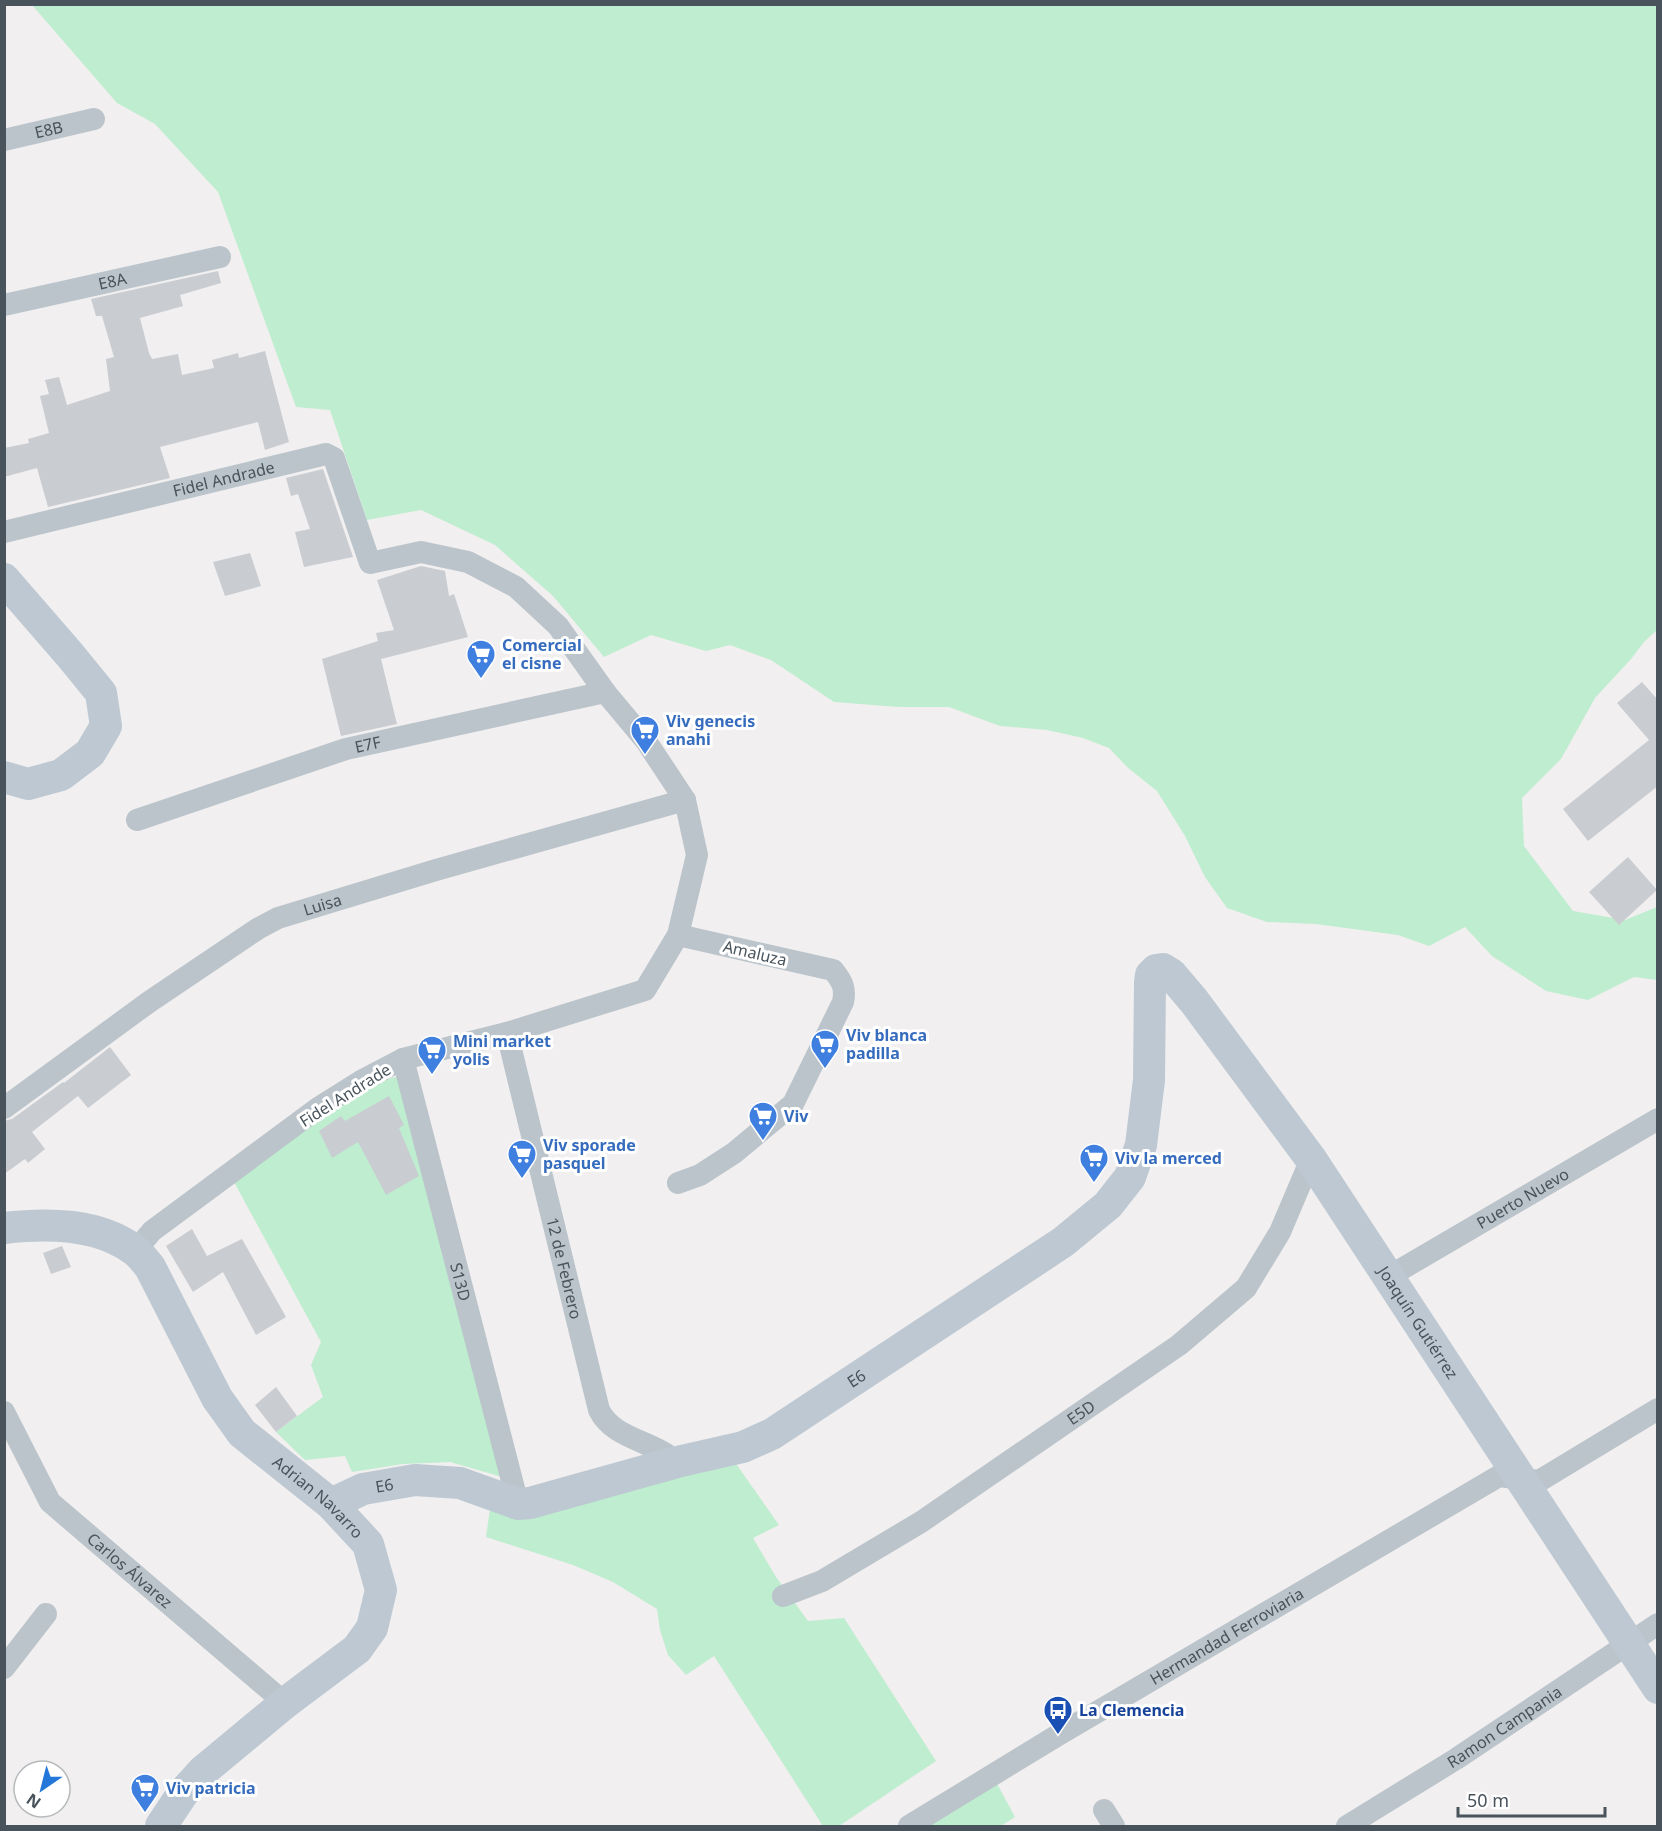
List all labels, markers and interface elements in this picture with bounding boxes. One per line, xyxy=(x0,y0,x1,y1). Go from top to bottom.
street label: E8B xyxy=(32,116,65,143)
street label: E8A xyxy=(96,267,129,295)
street label: Fidel Andrade xyxy=(171,456,277,502)
place label: Comercial el cisne xyxy=(502,634,582,674)
supermarket icon: Comercial el cisne xyxy=(465,638,497,680)
place label: Viv genecis anahi xyxy=(666,710,755,750)
supermarket icon: Viv genecis anahi xyxy=(629,714,661,756)
street label: E7F xyxy=(353,731,383,758)
street label: Luisa xyxy=(300,888,344,921)
street label: Amaluza xyxy=(721,935,789,971)
place label: Viv blanca padilla xyxy=(846,1024,927,1064)
supermarket icon: Viv blanca padilla xyxy=(809,1028,841,1070)
place label: Mini market yolis xyxy=(453,1030,551,1070)
supermarket icon: Mini market yolis xyxy=(416,1034,448,1076)
street label: Fidel Andrade xyxy=(295,1058,395,1132)
supermarket icon: Viv xyxy=(747,1100,779,1142)
place label: Viv xyxy=(784,1105,809,1127)
place label: Viv sporade pasquel xyxy=(543,1134,636,1174)
supermarket icon: Viv sporade pasquel xyxy=(506,1138,538,1180)
supermarket icon: Viv la merced xyxy=(1078,1142,1110,1184)
place label: Viv la merced xyxy=(1115,1147,1222,1169)
street label: Puerto Nuevo xyxy=(1472,1163,1573,1234)
street label: 12 de Febrero xyxy=(541,1215,587,1321)
street label: S13D xyxy=(445,1260,476,1303)
street label: Joaquín Gutiérrez xyxy=(1372,1260,1463,1383)
street label: E6 xyxy=(843,1364,870,1393)
street label: E5D xyxy=(1062,1395,1099,1430)
street label: Adrian Navarro xyxy=(268,1451,368,1543)
street label: E6 xyxy=(374,1473,395,1498)
street label: Carlos Álvarez xyxy=(82,1528,177,1613)
street label: Hermandad Ferroviaria xyxy=(1146,1582,1307,1690)
street label: Ramon Campania xyxy=(1443,1680,1566,1773)
bus stop icon: La Clemencia xyxy=(1042,1694,1074,1736)
place label: La Clemencia xyxy=(1079,1699,1184,1721)
north arrow xyxy=(12,1759,72,1819)
supermarket icon: Viv patricia xyxy=(129,1772,161,1814)
place label: Viv patricia xyxy=(166,1777,256,1799)
scale bar xyxy=(1458,1780,1605,1818)
text: 50 m xyxy=(1467,1788,1509,1812)
text: N xyxy=(22,1789,45,1814)

